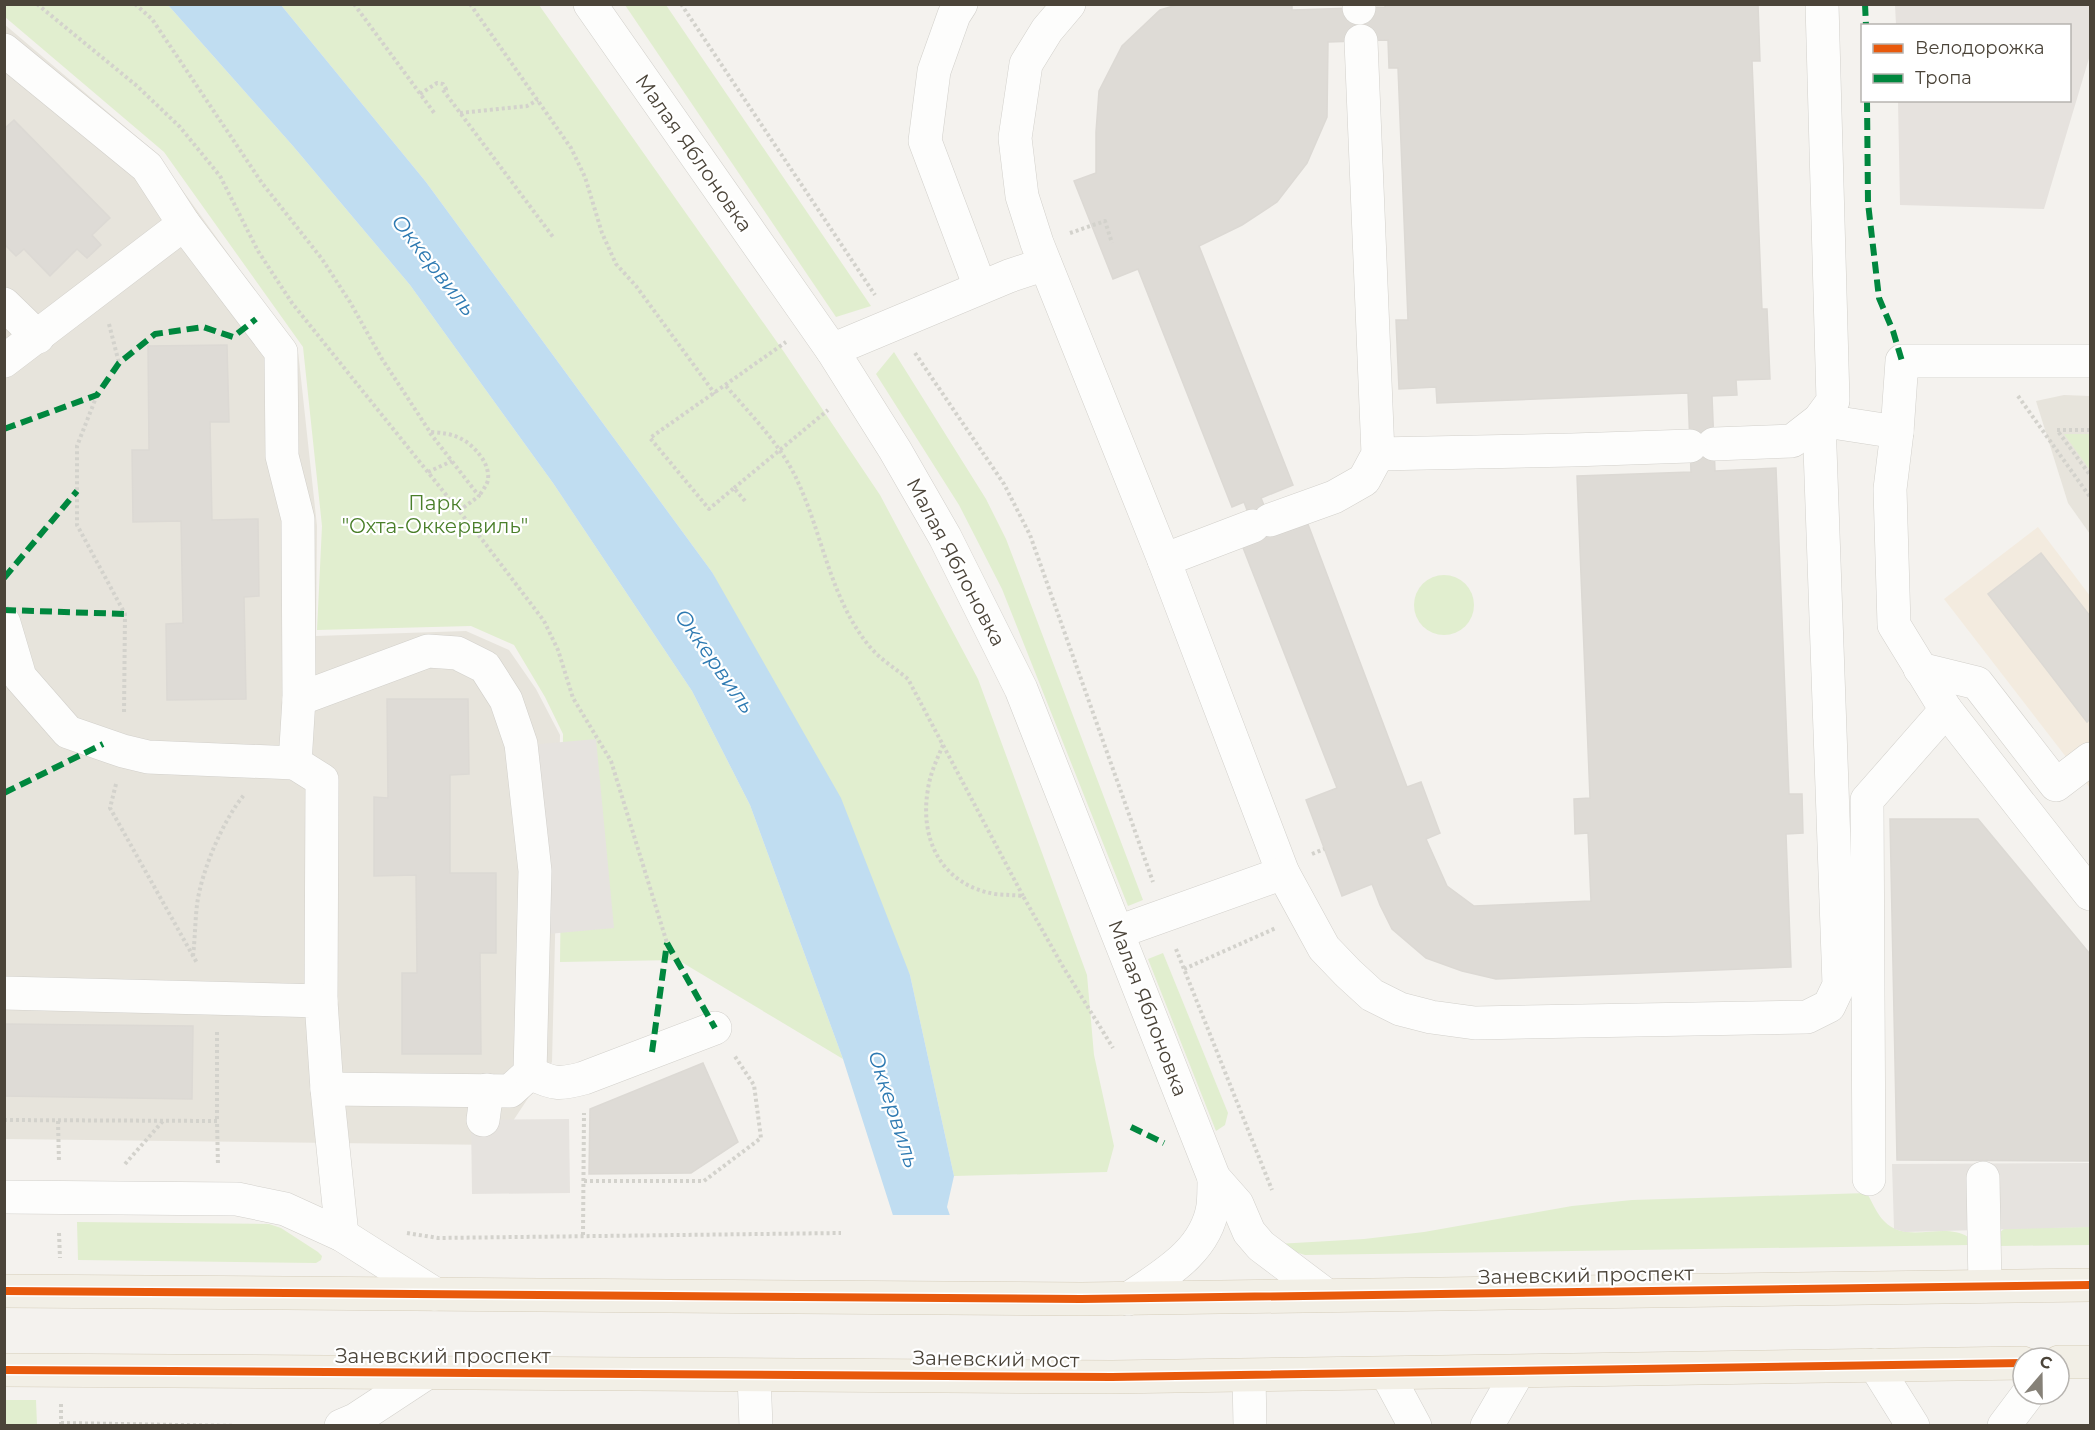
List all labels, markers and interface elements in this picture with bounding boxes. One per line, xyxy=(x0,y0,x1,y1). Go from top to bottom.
legend xyxy=(1861,24,2071,102)
text: Велодорожка xyxy=(1915,37,2044,59)
text: Тропа xyxy=(1915,67,1972,89)
street label: Малая Яблоновка xyxy=(630,69,758,237)
water label: Оккервиль xyxy=(387,209,481,321)
street label: Малая Яблоновка xyxy=(901,474,1011,650)
park label: Парк "Охта-Оккервиль" xyxy=(342,491,528,538)
water label: Оккервиль xyxy=(670,604,760,718)
street label: Малая Яблоновка xyxy=(1103,916,1193,1100)
water label: Оккервиль xyxy=(863,1047,925,1171)
street label: Заневский проспект xyxy=(1478,1261,1695,1289)
street label: Заневский проспект xyxy=(335,1344,551,1368)
street label: Заневский мост xyxy=(912,1346,1080,1372)
north arrow xyxy=(2011,1346,2071,1406)
text: С xyxy=(2037,1351,2055,1373)

